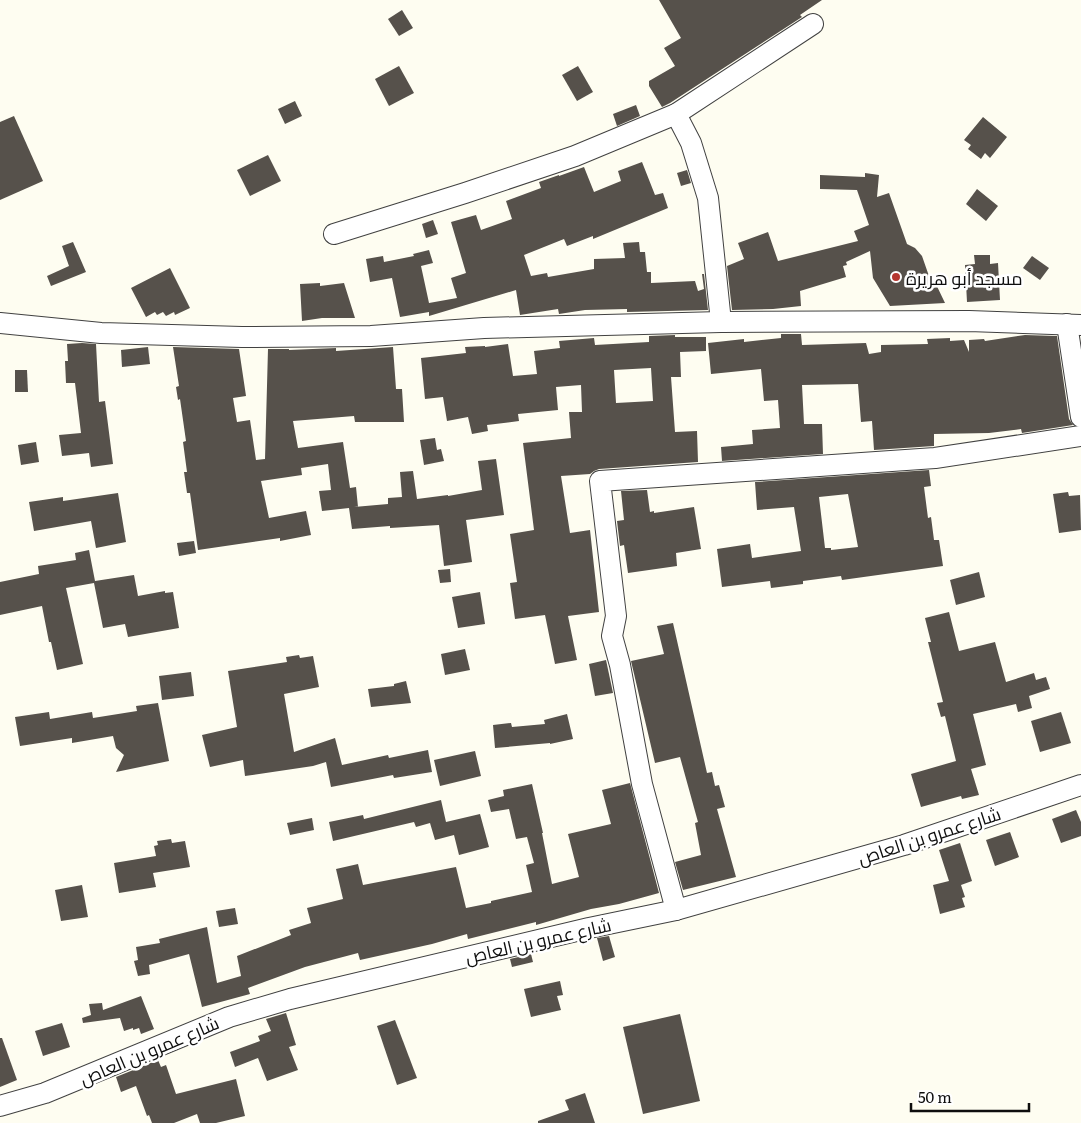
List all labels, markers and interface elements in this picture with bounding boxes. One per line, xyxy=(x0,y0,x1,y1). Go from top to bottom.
place label: مسجد أبو هريرة xyxy=(906,264,1023,291)
marker: مسجد أبو هريرة xyxy=(890,271,902,283)
street label: شارع عمرو بن العاص xyxy=(854,799,1004,871)
street label: شارع عمرو بن العاص xyxy=(462,910,614,970)
street label: شارع عمرو بن العاص xyxy=(75,1008,223,1092)
scale bar xyxy=(911,1080,1028,1112)
text: 50 m xyxy=(918,1085,952,1108)

